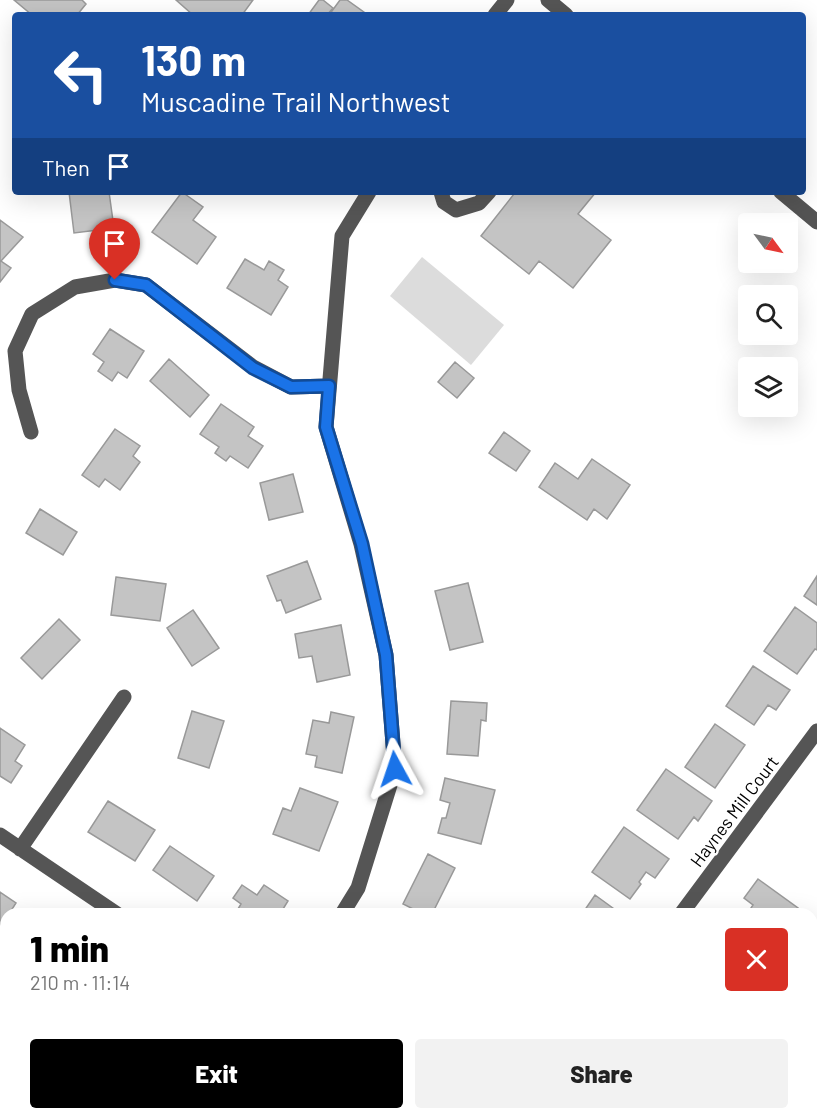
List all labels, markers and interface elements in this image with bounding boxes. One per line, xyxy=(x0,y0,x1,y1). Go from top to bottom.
text: 130 m xyxy=(141,34,246,84)
icon: left xyxy=(42,36,120,114)
text: Muscadine Trail Northwest xyxy=(141,85,451,117)
icon: arrive xyxy=(102,150,135,183)
text: Then xyxy=(42,154,90,180)
north arrow xyxy=(738,213,798,273)
map controls xyxy=(738,213,798,417)
pin xyxy=(89,218,140,280)
icon: arrive xyxy=(98,227,131,260)
button: search xyxy=(738,285,798,345)
button: layers xyxy=(738,357,798,417)
position arrow xyxy=(363,737,427,801)
street label: Haynes Mill Court xyxy=(685,751,783,871)
text: 1 min xyxy=(30,926,109,969)
button: close xyxy=(725,928,788,991)
text: 210 m · 11:14 xyxy=(30,970,130,994)
button: Exit xyxy=(30,1039,403,1108)
button: Share xyxy=(415,1039,788,1108)

